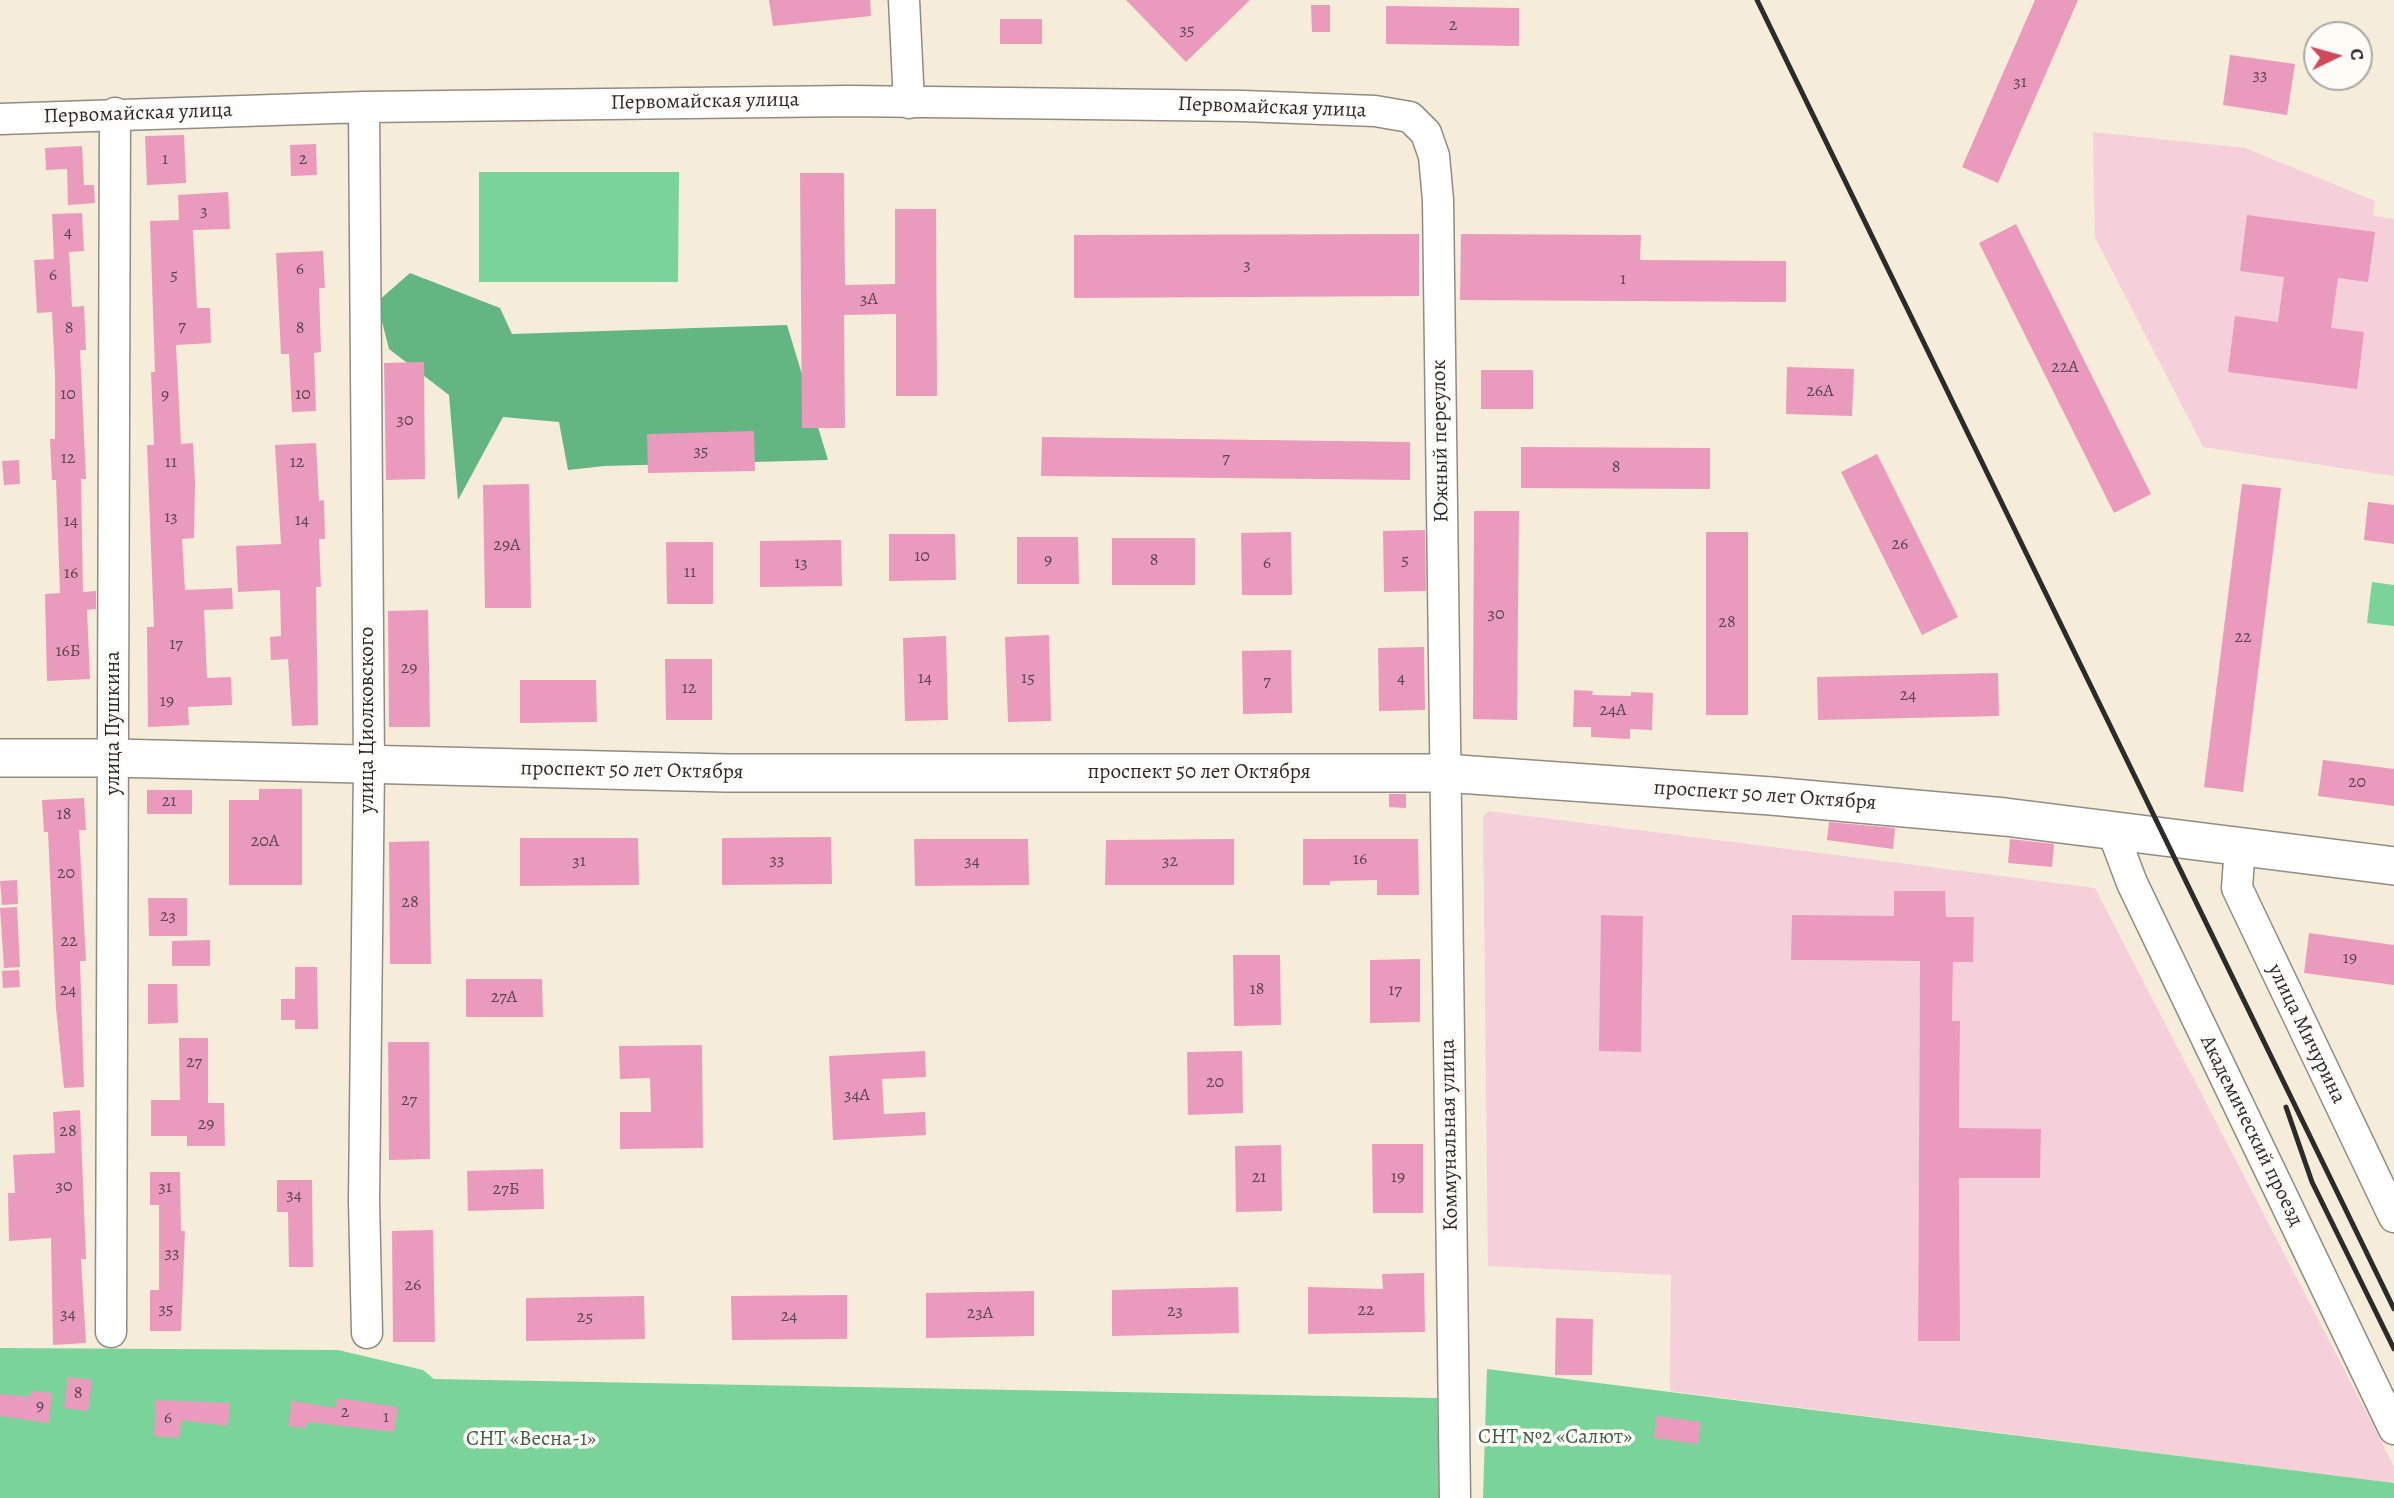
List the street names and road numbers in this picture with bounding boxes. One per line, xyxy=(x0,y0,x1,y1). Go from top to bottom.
street label: Первомайская улица xyxy=(610,88,800,116)
street label: Первомайская улица xyxy=(1177,92,1367,124)
street label: Первомайская улица xyxy=(43,98,233,130)
street label: Южный переулок xyxy=(1427,359,1455,523)
street label: улица Циолковского xyxy=(355,627,381,813)
street label: улица Пушкина xyxy=(101,651,127,795)
street label: проспект 50 лет Октября xyxy=(520,756,744,786)
street label: проспект 50 лет Октября xyxy=(1087,760,1311,786)
street label: проспект 50 лет Октября xyxy=(1653,776,1877,816)
street label: улица Мичурина xyxy=(2261,960,2351,1108)
street label: Академический проезд xyxy=(2194,1031,2308,1231)
street label: Коммунальная улица xyxy=(1436,1039,1464,1231)

